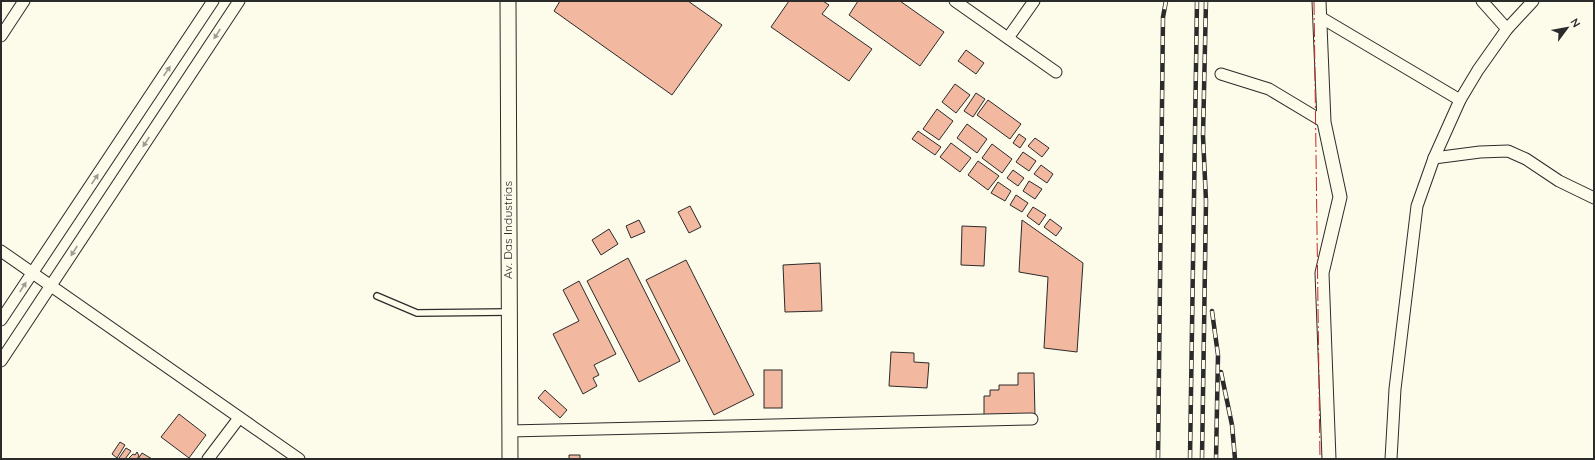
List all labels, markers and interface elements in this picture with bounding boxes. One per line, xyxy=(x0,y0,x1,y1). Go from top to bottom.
north arrow xyxy=(1547,8,1587,48)
text: N xyxy=(1567,16,1584,30)
one-way arrow xyxy=(213,28,221,39)
one-way arrow xyxy=(163,65,171,76)
one-way arrow xyxy=(142,137,150,147)
one-way arrow xyxy=(91,173,98,185)
street label: Av. Das Industrias xyxy=(500,181,515,279)
one-way arrow xyxy=(70,245,78,256)
one-way arrow xyxy=(19,281,26,293)

